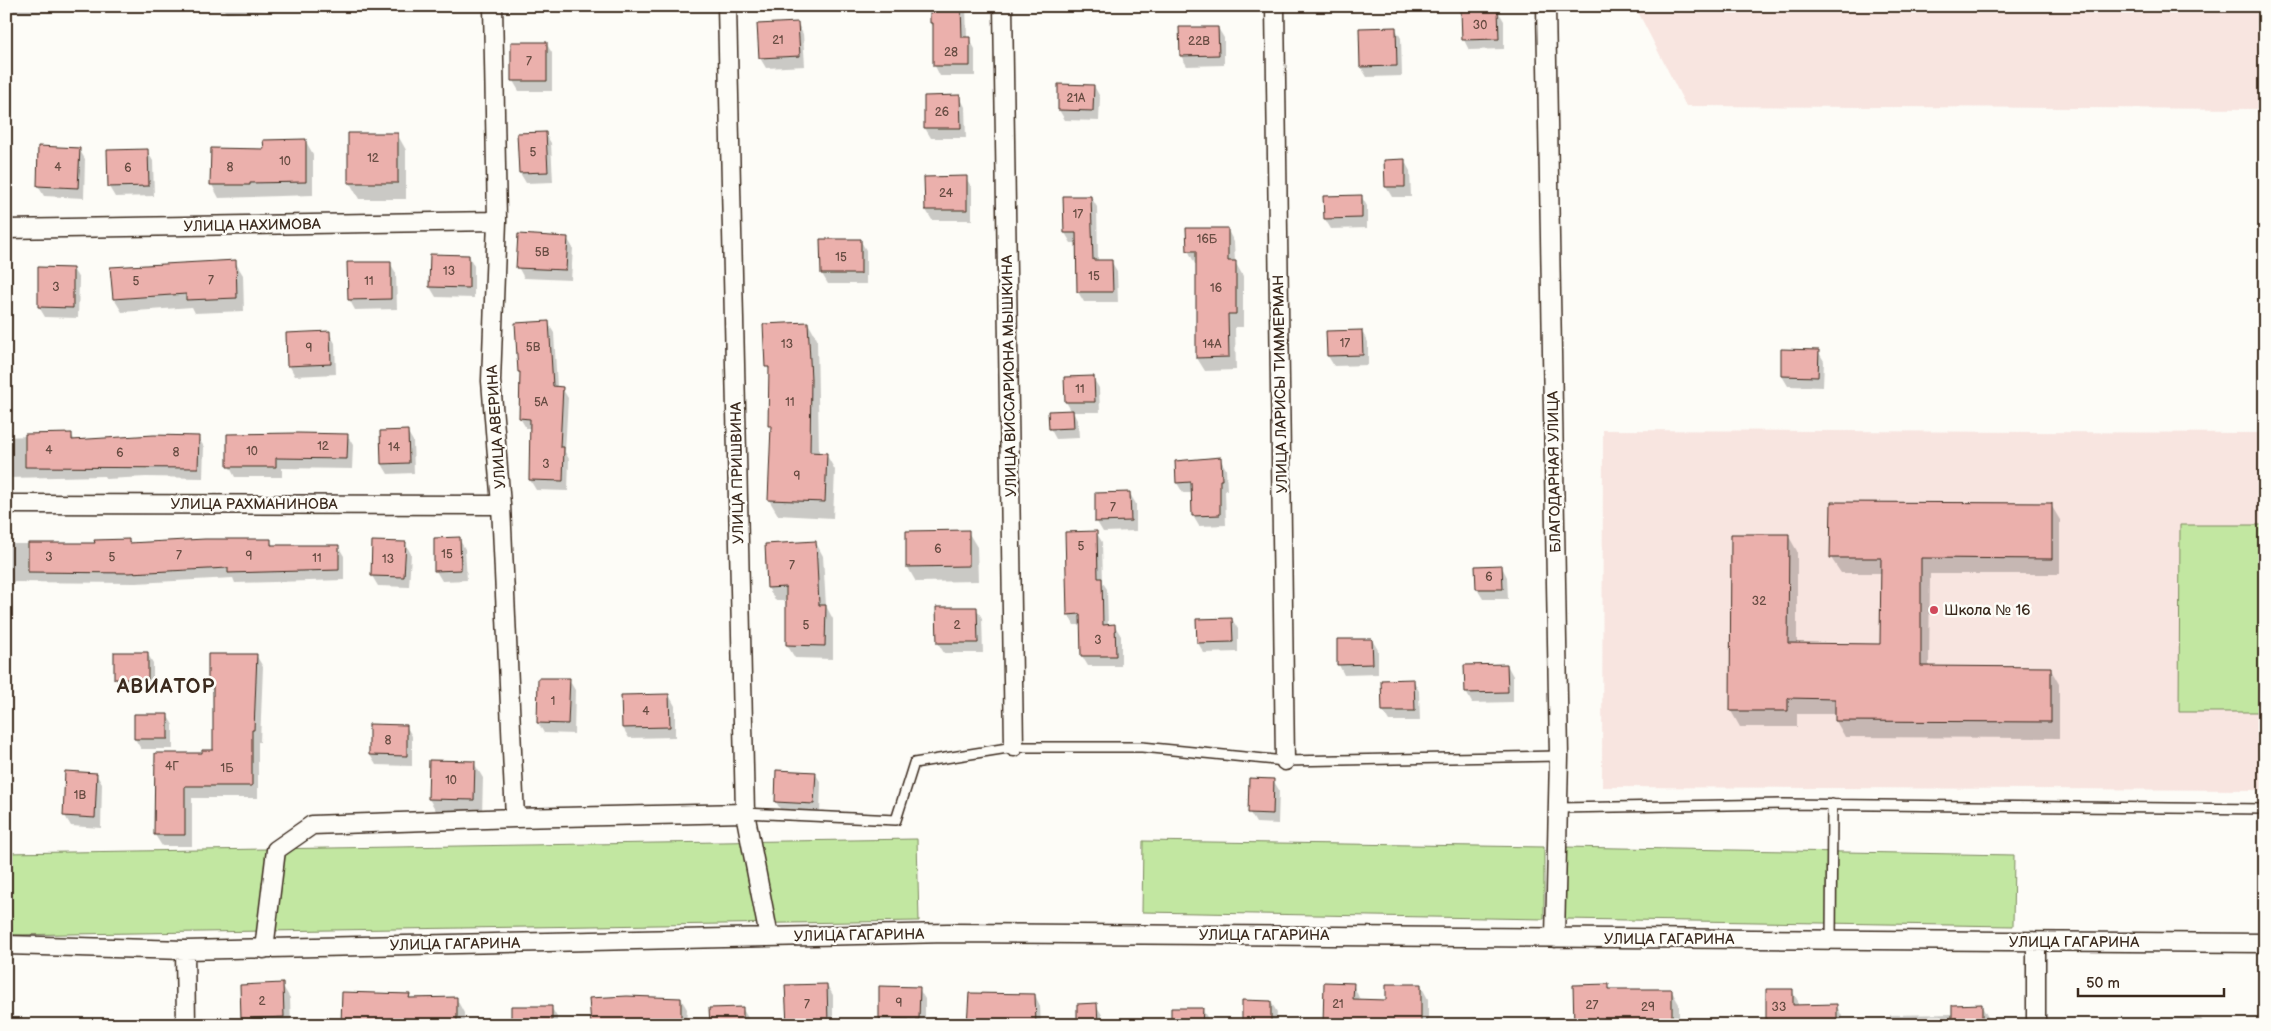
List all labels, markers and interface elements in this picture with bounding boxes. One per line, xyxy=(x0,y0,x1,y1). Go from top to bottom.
house number: 30 xyxy=(1473,18,1487,33)
house number: 21 xyxy=(772,33,784,48)
house number: 22В xyxy=(1188,34,1210,49)
house number: 28 xyxy=(944,45,958,60)
house number: 7 xyxy=(526,54,532,69)
house number: 21А xyxy=(1067,91,1086,106)
house number: 26 xyxy=(935,105,949,120)
house number: 5 xyxy=(530,145,537,160)
house number: 12 xyxy=(367,151,379,166)
house number: 10 xyxy=(279,154,291,169)
house number: 4 xyxy=(54,160,62,175)
house number: 8 xyxy=(227,160,234,175)
house number: 6 xyxy=(124,161,132,176)
house number: 24 xyxy=(939,186,954,201)
house number: 17 xyxy=(1073,207,1083,222)
street label: УЛИЦА НАХИМОВА xyxy=(183,215,322,236)
house number: 16Б xyxy=(1197,232,1218,247)
house number: 5В xyxy=(535,245,550,260)
house number: 15 xyxy=(835,250,847,265)
street label: УЛИЦА ВИССАРИОНА МЫШКИНА xyxy=(998,254,1021,497)
house number: 13 xyxy=(443,264,455,279)
house number: 15 xyxy=(1088,269,1100,284)
house number: 7 xyxy=(208,273,214,288)
house number: 5 xyxy=(133,274,140,289)
house number: 11 xyxy=(364,274,374,289)
street label: УЛИЦА ЛАРИСЫ ТИММЕРМАН xyxy=(1269,274,1292,494)
house number: 3 xyxy=(52,280,60,295)
house number: 16 xyxy=(1210,281,1222,296)
house number: 17 xyxy=(1340,336,1350,351)
house number: 13 xyxy=(781,337,793,352)
house number: 14А xyxy=(1202,337,1222,352)
house number: 5В xyxy=(526,340,541,355)
house number: 9 xyxy=(306,341,313,356)
street label: УЛИЦА АВЕРИНА xyxy=(483,363,510,490)
house number: 11 xyxy=(1075,382,1085,397)
street label: БЛАГОДАРНАЯ УЛИЦА xyxy=(1544,390,1565,553)
house number: 5А xyxy=(534,395,549,410)
house number: 11 xyxy=(785,395,795,410)
street label: УЛИЦА ПРИШВИНА xyxy=(727,401,748,544)
house number: 12 xyxy=(317,439,329,454)
house number: 14 xyxy=(388,440,401,455)
house number: 4 xyxy=(45,443,53,458)
house number: 10 xyxy=(246,444,258,459)
house number: 8 xyxy=(173,445,180,460)
house number: 6 xyxy=(116,446,124,461)
house number: 3 xyxy=(542,457,550,472)
house number: 9 xyxy=(794,469,801,484)
street label: УЛИЦА РАХМАНИНОВА xyxy=(170,495,338,514)
house number: 7 xyxy=(1110,500,1116,515)
house number: 5 xyxy=(1078,539,1085,554)
house number: 6 xyxy=(934,542,942,557)
house number: 15 xyxy=(441,547,453,562)
house number: 7 xyxy=(176,548,182,563)
house number: 9 xyxy=(246,549,253,564)
house number: 3 xyxy=(45,550,53,565)
house number: 5 xyxy=(109,550,116,565)
house number: 11 xyxy=(312,551,322,566)
house number: 13 xyxy=(382,552,394,567)
house number: 7 xyxy=(789,558,795,573)
house number: 6 xyxy=(1485,570,1493,585)
house number: 32 xyxy=(1752,594,1766,609)
place label: Школа № 16 xyxy=(1944,601,2030,620)
marker: Школа № 16 xyxy=(1928,604,1940,616)
house number: 5 xyxy=(803,618,810,633)
house number: 2 xyxy=(953,618,961,633)
house number: 3 xyxy=(1094,633,1102,648)
district label: АВИАТОР xyxy=(116,675,215,699)
house number: 1 xyxy=(551,694,555,709)
house number: 4 xyxy=(642,704,650,719)
house number: 8 xyxy=(385,733,392,748)
house number: 4Г xyxy=(165,759,179,774)
house number: 1Б xyxy=(221,761,234,776)
house number: 10 xyxy=(445,773,457,788)
house number: 1В xyxy=(74,788,87,803)
street label: УЛИЦА ГАГАРИНА xyxy=(794,925,925,946)
street label: УЛИЦА ГАГАРИНА xyxy=(1199,926,1330,945)
street label: УЛИЦА ГАГАРИНА xyxy=(1604,930,1735,949)
street label: УЛИЦА ГАГАРИНА xyxy=(2009,933,2140,952)
street label: УЛИЦА ГАГАРИНА xyxy=(390,934,521,955)
scale bar xyxy=(2078,966,2225,998)
text: 50 m xyxy=(2086,974,2120,993)
house number: 2 xyxy=(258,994,266,1009)
house number: 9 xyxy=(896,996,903,1011)
house number: 7 xyxy=(804,997,810,1012)
house number: 21 xyxy=(1332,997,1344,1012)
house number: 27 xyxy=(1586,998,1599,1013)
house number: 29 xyxy=(1641,1000,1655,1015)
house number: 33 xyxy=(1772,1000,1786,1015)

